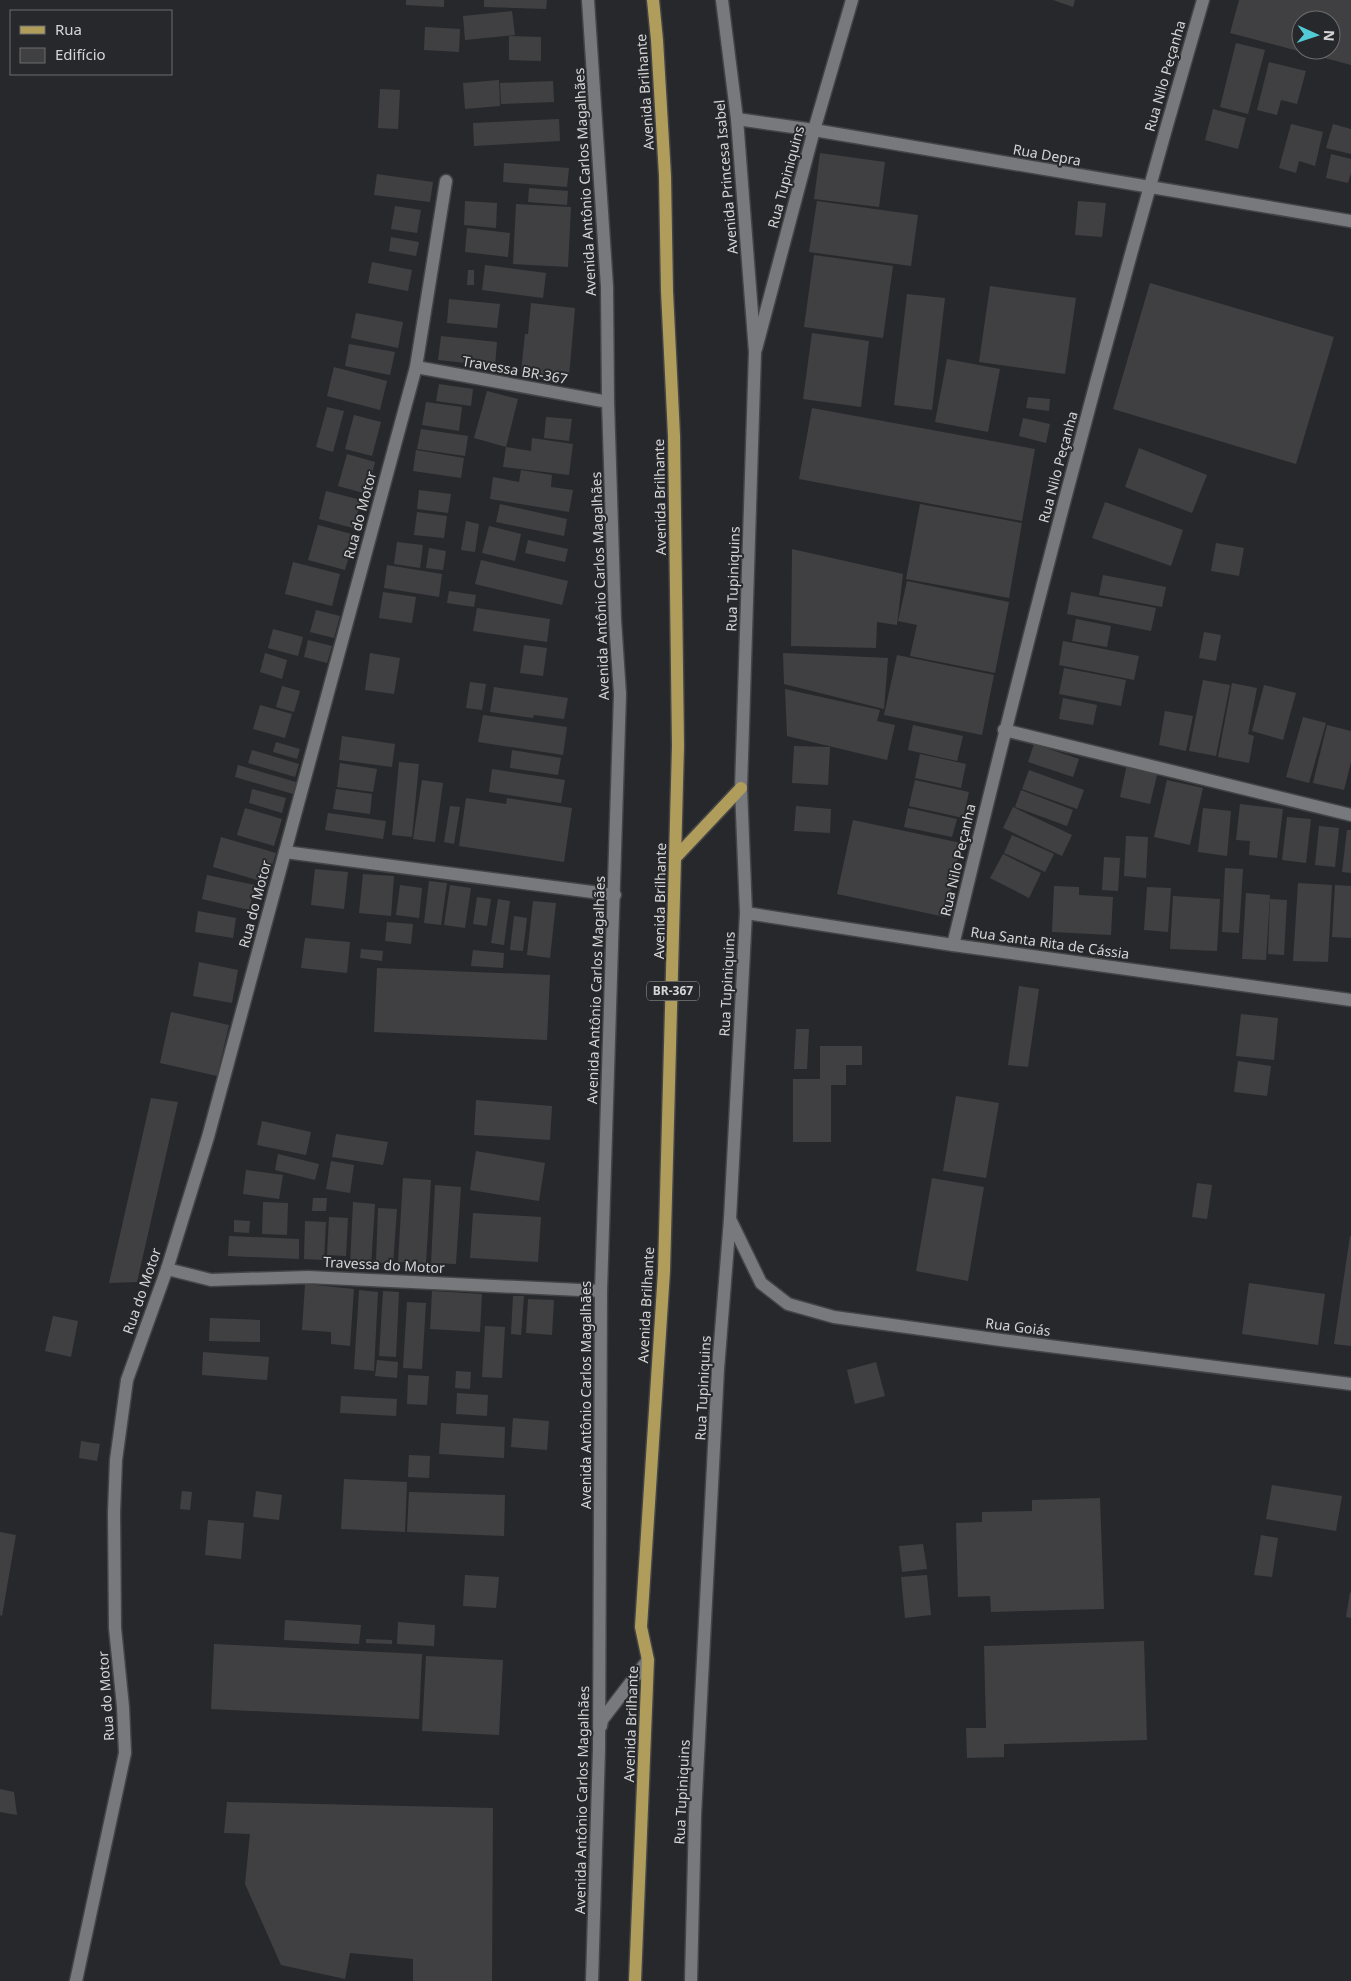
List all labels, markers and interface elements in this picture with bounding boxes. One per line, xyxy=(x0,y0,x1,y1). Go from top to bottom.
legend xyxy=(10,10,172,75)
north arrow xyxy=(1291,10,1341,60)
street label: Rua Nilo Peçanha xyxy=(1140,18,1189,134)
text: Rua xyxy=(55,19,82,39)
text: N xyxy=(1320,30,1339,42)
street label: Avenida Brilhante xyxy=(631,33,658,151)
text: Edifício xyxy=(55,44,106,64)
street label: Avenida Antônio Carlos Magalhães xyxy=(569,67,600,297)
street label: Avenida Princesa Isabel xyxy=(709,99,742,255)
street label: Rua Tupiniquins xyxy=(763,123,808,230)
street label: Rua Depra xyxy=(1011,139,1083,170)
street label: Travessa BR-367 xyxy=(461,351,569,388)
street label: Rua Nilo Peçanha xyxy=(1033,409,1082,525)
street label: Avenida Brilhante xyxy=(649,438,670,555)
street label: Rua do Motor xyxy=(339,469,380,561)
street label: Avenida Antônio Carlos Magalhães xyxy=(586,471,613,701)
street label: Rua Tupiniquins xyxy=(721,526,744,632)
street label: Rua Nilo Peçanha xyxy=(935,802,980,918)
street label: Avenida Brilhante xyxy=(649,842,670,959)
street label: Rua do Motor xyxy=(234,858,275,950)
street label: Avenida Antônio Carlos Magalhães xyxy=(582,875,609,1104)
street label: Rua Santa Rita de Cássia xyxy=(969,922,1131,963)
street label: Rua Tupiniquins xyxy=(714,931,739,1037)
road number: BR-367 xyxy=(647,981,699,1000)
street label: Rua do Motor xyxy=(118,1245,165,1337)
street label: Avenida Brilhante xyxy=(633,1246,658,1364)
street label: Travessa do Motor xyxy=(323,1252,445,1277)
street label: Avenida Antônio Carlos Magalhães xyxy=(576,1280,595,1509)
street label: Rua Goiás xyxy=(984,1313,1052,1340)
street label: Rua Tupiniquins xyxy=(690,1335,715,1441)
street label: Rua do Motor xyxy=(93,1650,118,1742)
street label: Avenida Brilhante xyxy=(619,1665,642,1783)
street label: Avenida Antônio Carlos Magalhães xyxy=(570,1685,593,1914)
street label: Rua Tupiniquins xyxy=(669,1739,694,1845)

